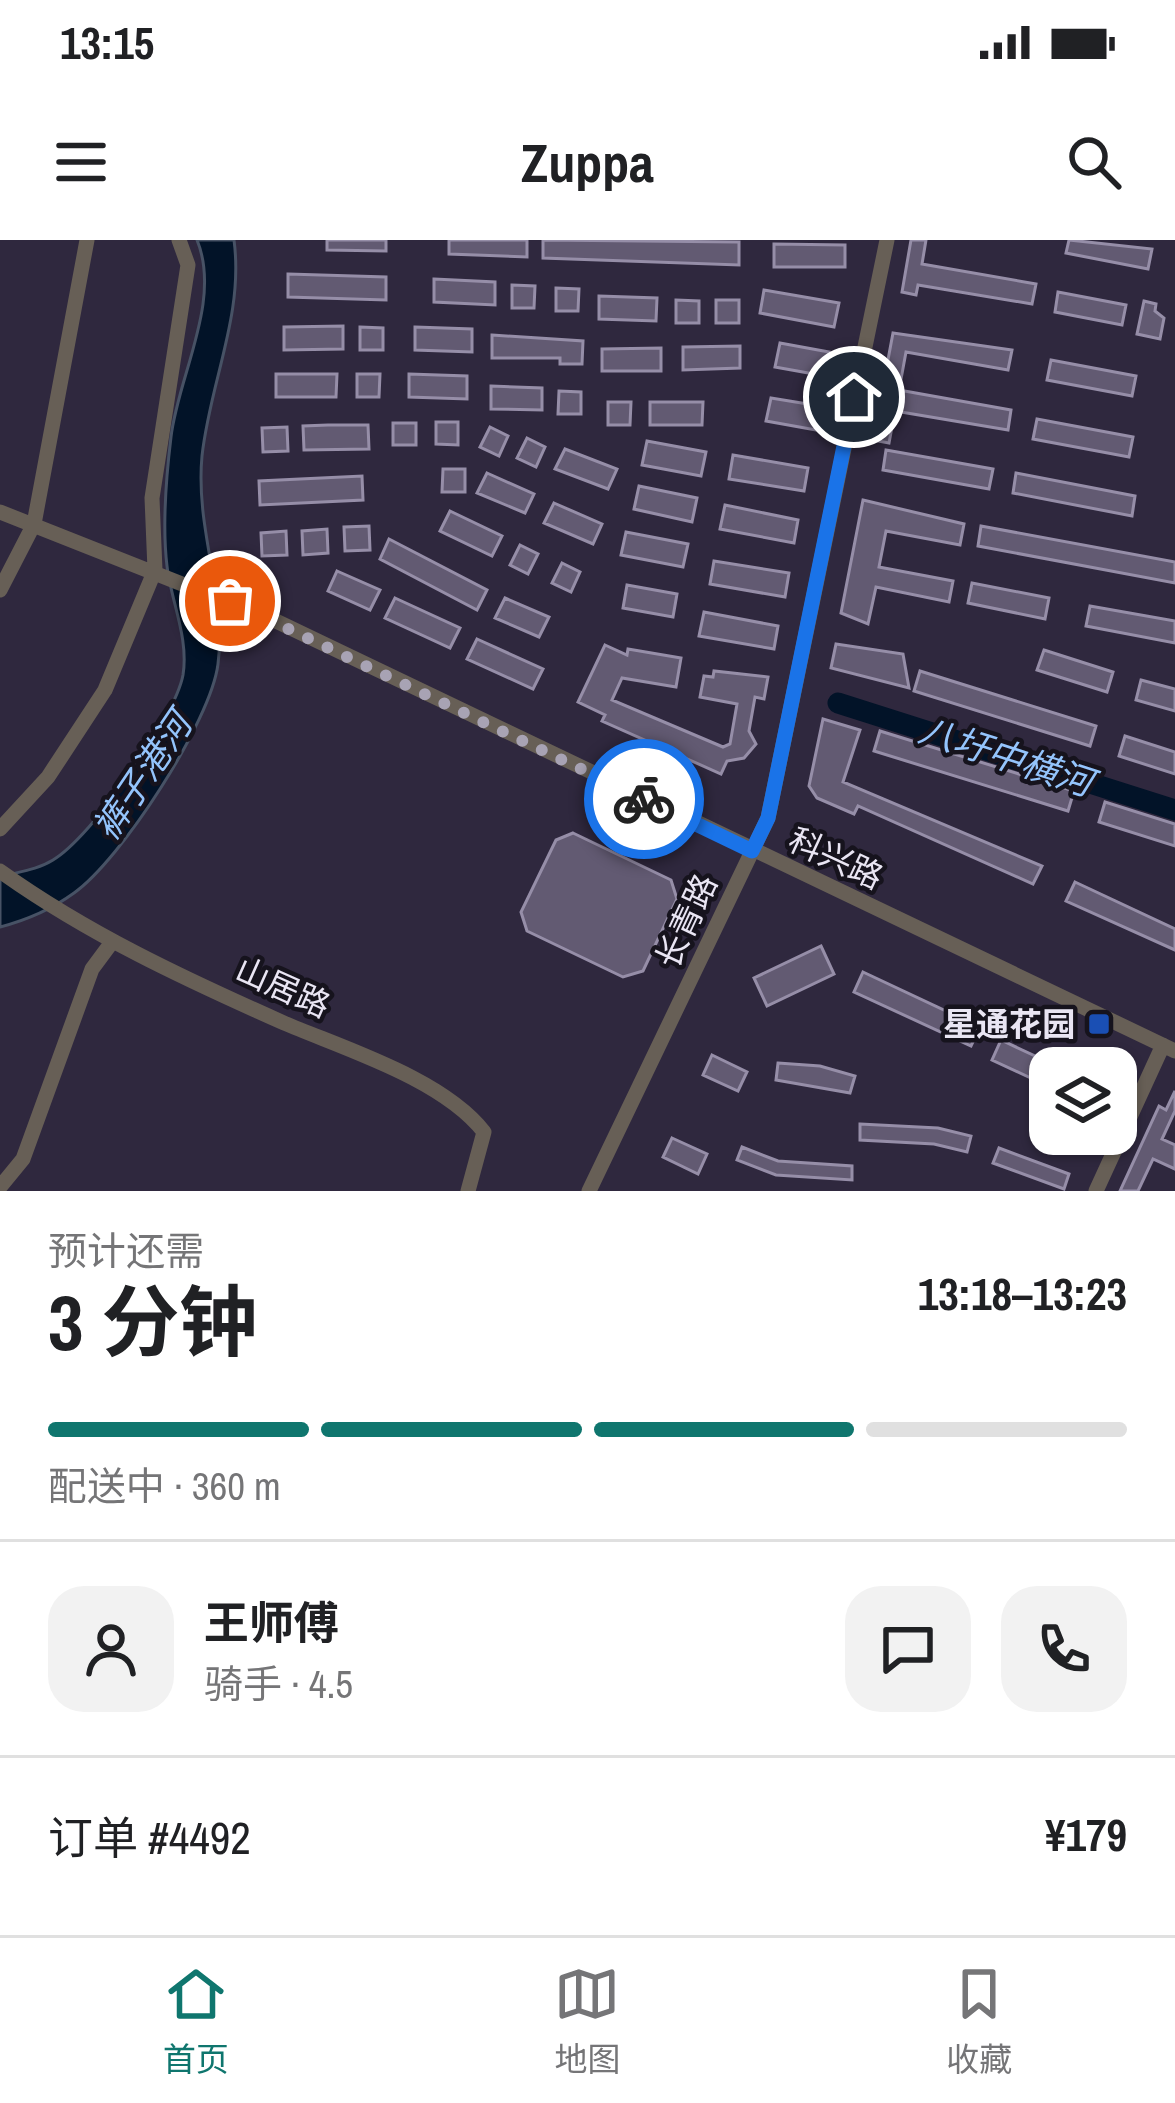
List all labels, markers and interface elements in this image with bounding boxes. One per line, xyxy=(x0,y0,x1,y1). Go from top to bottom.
text: 13:15 xyxy=(60,12,154,73)
text: Zuppa xyxy=(521,126,654,199)
icon: menu xyxy=(48,129,114,195)
icon: search xyxy=(1061,129,1127,195)
pin xyxy=(803,346,905,448)
icon: home xyxy=(821,364,887,430)
pin xyxy=(179,550,281,652)
icon: bag xyxy=(197,568,263,634)
water label: 裤子港河 xyxy=(82,698,206,849)
water label: 八圩中横河 xyxy=(913,705,1105,808)
courier xyxy=(584,739,704,859)
icon: bike xyxy=(611,766,677,832)
street label: 科兴路 xyxy=(782,817,890,899)
street label: 长青路 xyxy=(645,867,727,975)
street label: 山居路 xyxy=(229,947,337,1027)
place label: 星通花园 xyxy=(943,1002,1075,1046)
marker: 星通花园 xyxy=(1086,1011,1112,1037)
map controls xyxy=(1029,1047,1137,1155)
button: layers xyxy=(1029,1047,1137,1155)
text: 预计还需 xyxy=(48,1225,204,1277)
text: 13:18–13:23 xyxy=(918,1263,1127,1324)
text: 3 分钟 xyxy=(48,1269,257,1374)
text: 配送中 · 360 m xyxy=(48,1460,281,1512)
button: person xyxy=(48,1586,174,1712)
button: chat xyxy=(845,1586,971,1712)
button: phone xyxy=(1001,1586,1127,1712)
text: 王师傅 xyxy=(204,1592,339,1653)
text: 骑手 · 4.5 xyxy=(204,1658,353,1710)
text: ¥179 xyxy=(1045,1804,1127,1865)
text: 订单 #4492 xyxy=(48,1807,251,1868)
tab: 首页 xyxy=(163,1961,229,2081)
tab: 地图 xyxy=(554,1961,620,2081)
tab: 收藏 xyxy=(946,1961,1012,2081)

